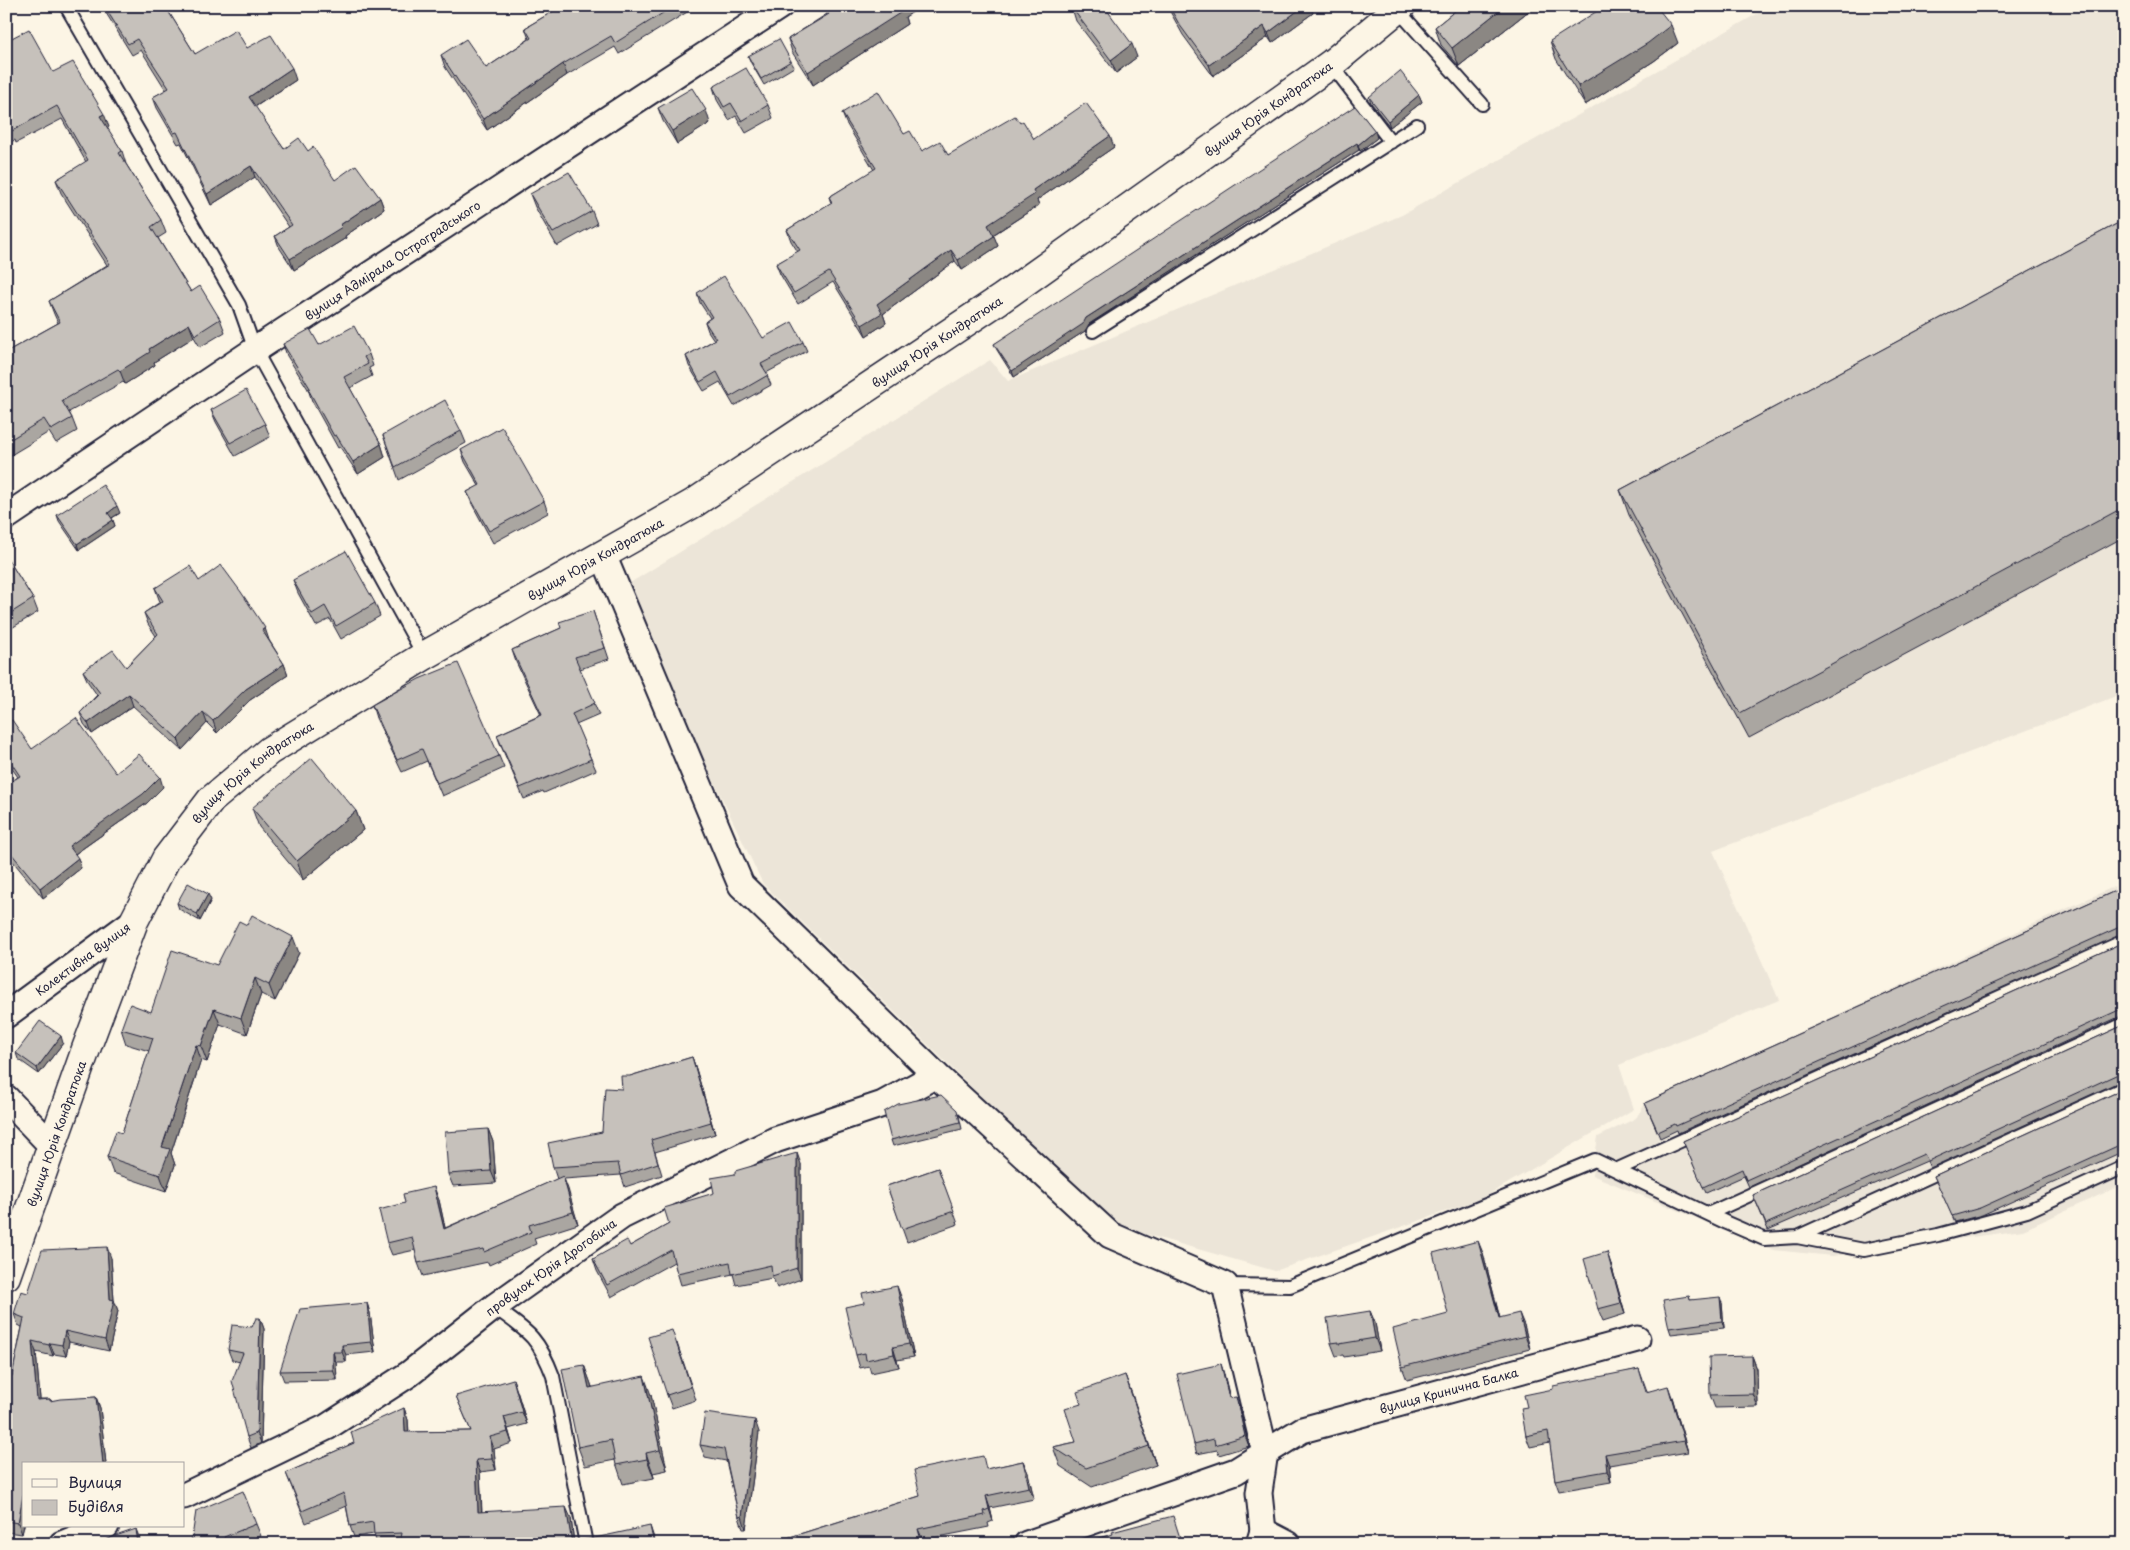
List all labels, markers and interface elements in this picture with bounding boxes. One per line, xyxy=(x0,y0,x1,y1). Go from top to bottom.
street label: вулиця Юрія Кондратюка xyxy=(1200,57,1336,161)
street label: вулиця Адмірала Остроградського xyxy=(301,196,484,324)
street label: вулиця Юрія Кондратюка xyxy=(868,291,1006,392)
street label: вулиця Юрія Кондратюка xyxy=(524,513,667,605)
street label: вулиця Юрія Кондратюка xyxy=(187,717,317,827)
street label: Колективна вулиця xyxy=(31,918,134,1000)
street label: вулиця Юрія Кондратюка xyxy=(22,1058,90,1209)
street label: провулок Юрія Дрогобича xyxy=(481,1214,620,1320)
street label: вулиця Кринична Балка xyxy=(1377,1363,1520,1418)
legend xyxy=(22,1462,185,1528)
text: Вулиця xyxy=(68,1470,122,1493)
text: Будівля xyxy=(68,1494,124,1517)

